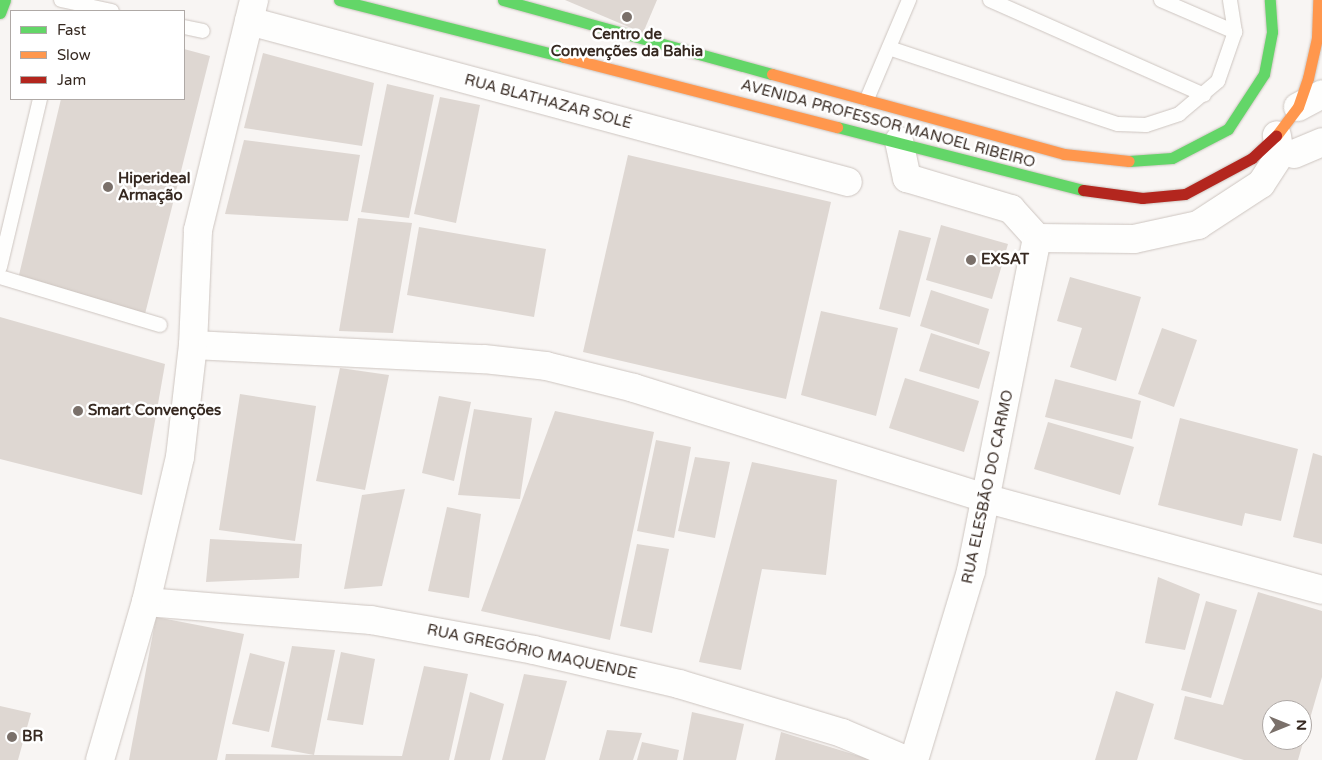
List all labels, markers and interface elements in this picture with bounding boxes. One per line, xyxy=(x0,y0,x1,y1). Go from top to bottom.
legend xyxy=(10,10,185,100)
marker: Centro de Convenções da Bahia xyxy=(621,11,633,23)
text: Fast xyxy=(57,21,86,39)
place label: Centro de Convenções da Bahia xyxy=(551,25,703,60)
text: Slow xyxy=(57,46,91,64)
text: Jam xyxy=(57,71,86,89)
street label: RUA BLATHAZAR SOLÉ xyxy=(462,71,634,133)
street label: AVENIDA PROFESSOR MANOEL RIBEIRO xyxy=(739,76,1037,172)
place label: Hiperideal Armação xyxy=(118,169,190,204)
marker: Hiperideal Armação xyxy=(102,181,114,193)
place label: EXSAT xyxy=(981,251,1029,269)
marker: EXSAT xyxy=(965,254,977,266)
street label: RUA ELESBÃO DO CARMO xyxy=(959,388,1017,586)
place label: Smart Convenções xyxy=(88,402,221,420)
marker: Smart Convenções xyxy=(72,405,84,417)
street label: RUA GREGÓRIO MAQUENDE xyxy=(425,621,639,683)
north arrow xyxy=(1262,700,1312,750)
text: N xyxy=(1293,719,1310,731)
place label: BR xyxy=(22,728,43,746)
marker: BR xyxy=(6,731,18,743)

